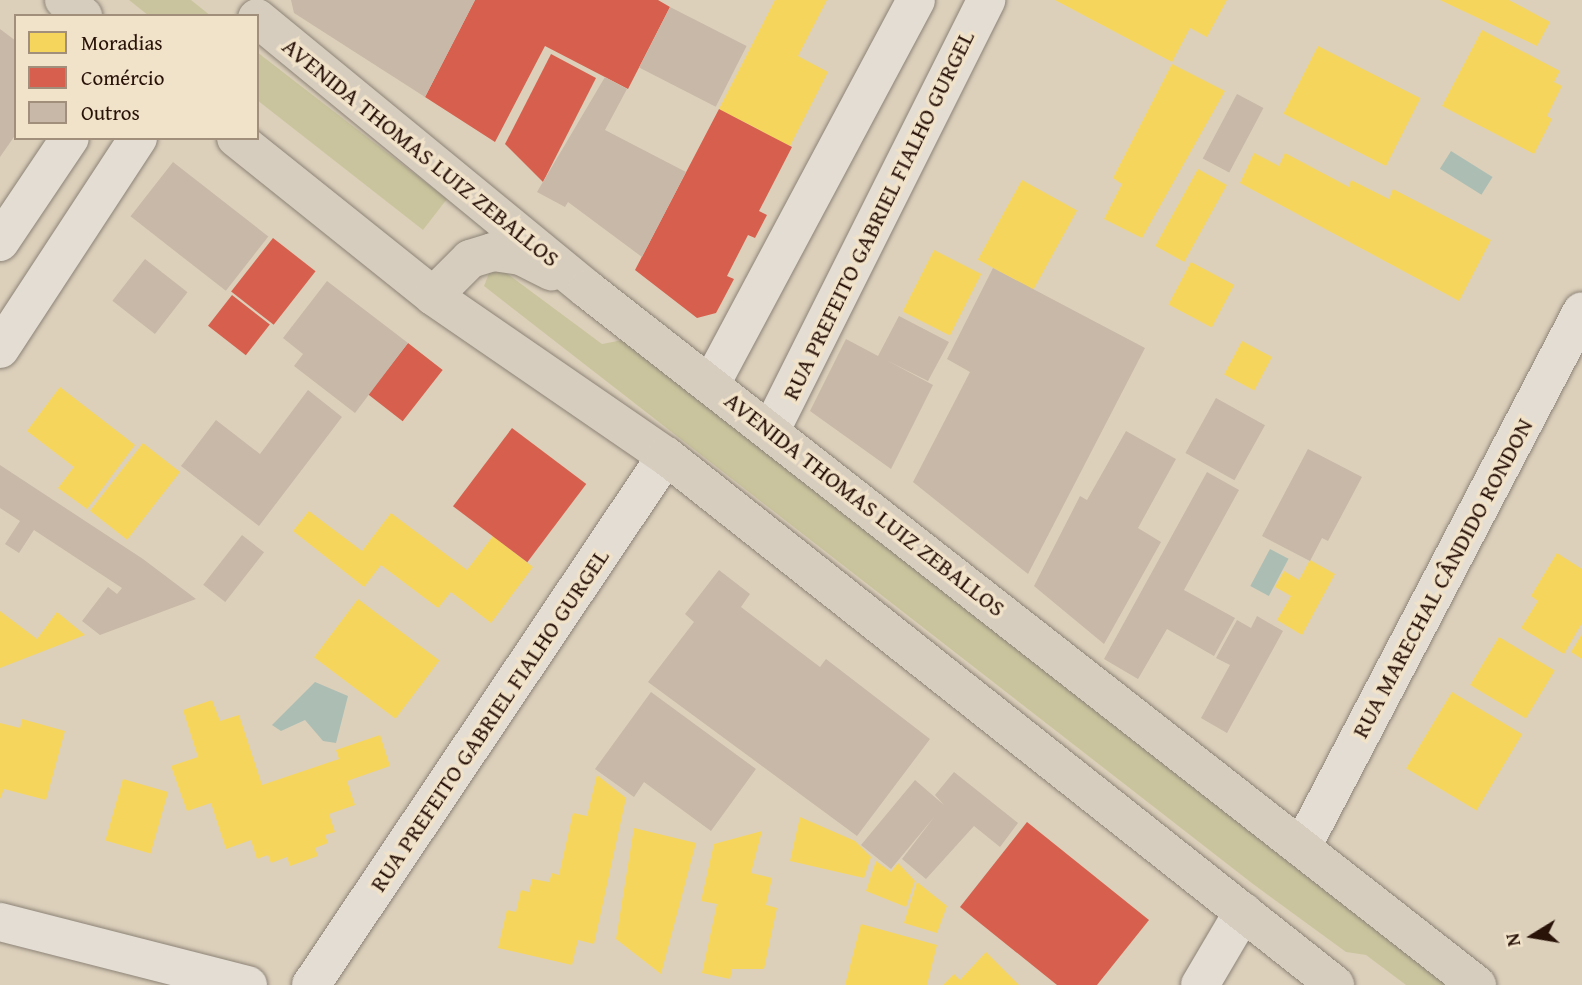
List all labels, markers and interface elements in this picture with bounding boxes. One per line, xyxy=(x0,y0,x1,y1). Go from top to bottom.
legend xyxy=(14,14,259,140)
street label: RUA PREFEITO GABRIEL FIALHO GURGEL xyxy=(776,26,980,404)
text: Moradias xyxy=(81,27,163,58)
street label: AVENIDA THOMAS LUIZ ZEBALLOS xyxy=(277,31,565,273)
text: Comércio xyxy=(81,62,164,93)
text: Outros xyxy=(81,97,140,128)
street label: AVENIDA THOMAS LUIZ ZEBALLOS xyxy=(719,385,1011,623)
street label: RUA MARECHAL CÂNDIDO RONDON xyxy=(1345,413,1539,743)
street label: RUA PREFEITO GABRIEL FIALHO GURGEL xyxy=(363,543,615,897)
north arrow xyxy=(1498,901,1568,971)
text: N xyxy=(1497,931,1527,949)

